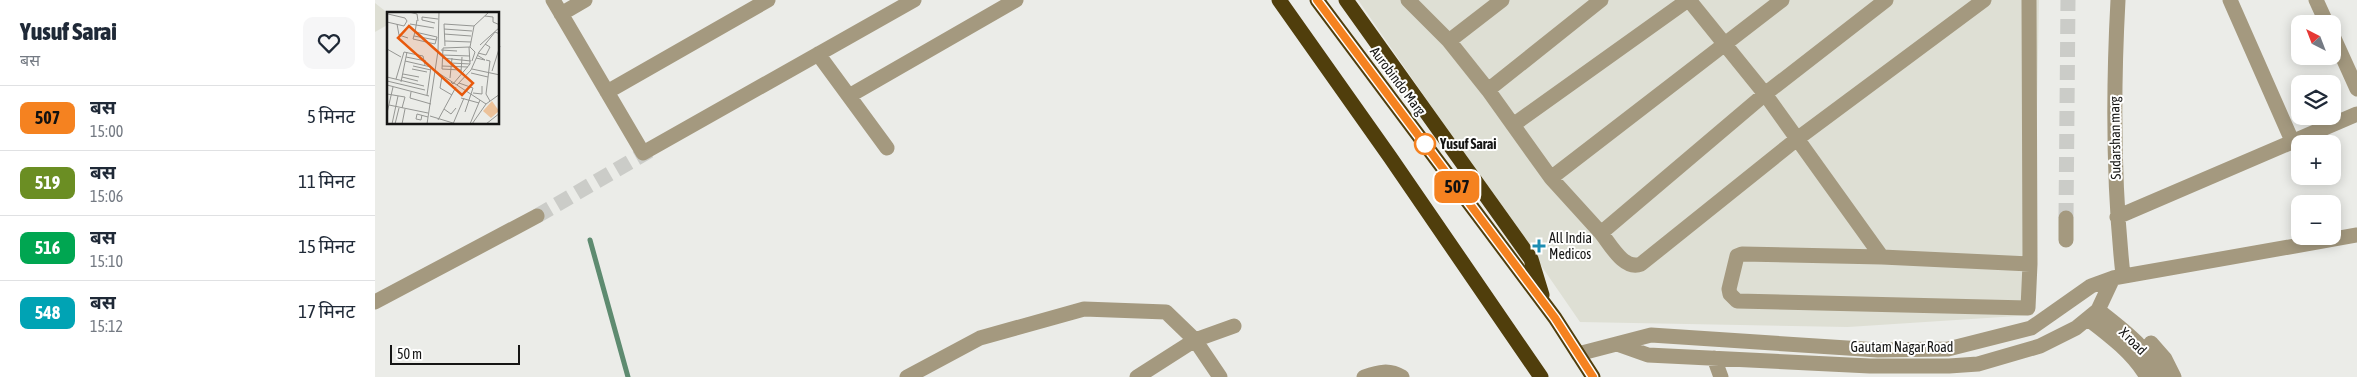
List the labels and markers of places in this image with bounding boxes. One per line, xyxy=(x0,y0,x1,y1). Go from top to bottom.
marker: Yusuf Sarai xyxy=(1414,133,1436,155)
place label: Yusuf Sarai xyxy=(1439,136,1496,152)
place label: All India Medicos xyxy=(1549,230,1592,262)
marker: All India Medicos xyxy=(1533,240,1545,252)

